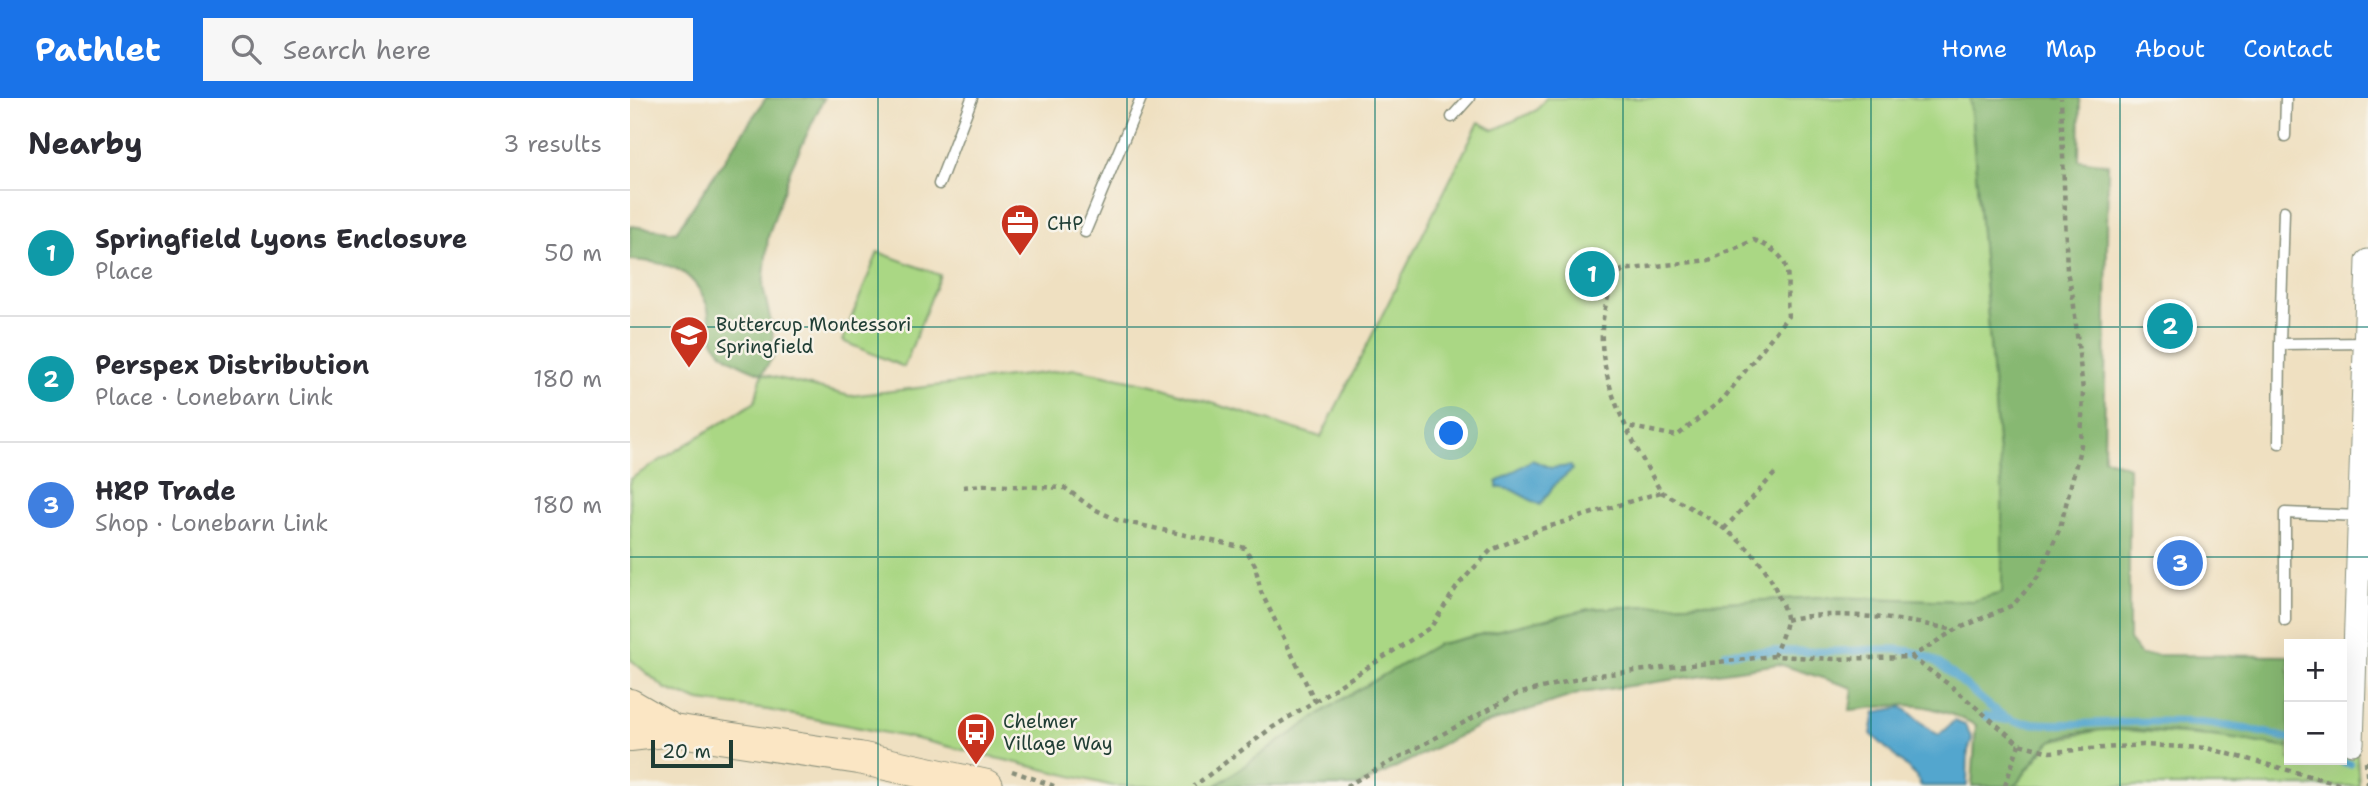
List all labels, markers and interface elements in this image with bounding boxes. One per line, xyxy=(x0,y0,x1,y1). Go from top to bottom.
search box xyxy=(203,18,693,81)
text: Pathlet xyxy=(35,27,161,72)
icon: search xyxy=(227,30,265,68)
text: Search here xyxy=(283,32,431,67)
text: Home xyxy=(1941,33,2007,65)
text: Map xyxy=(2045,33,2097,65)
text: About xyxy=(2135,33,2205,65)
text: Contact xyxy=(2243,33,2333,65)
text: Nearby xyxy=(28,123,143,164)
text: 3 results xyxy=(503,129,602,159)
office icon: CHP xyxy=(999,202,1041,257)
place label: CHP xyxy=(1047,211,1083,236)
text: Springfield Lyons Enclosure xyxy=(95,221,467,256)
text: 1 xyxy=(46,238,56,268)
text: 50 m xyxy=(544,238,602,268)
pin: 1 xyxy=(1569,248,1615,300)
text: Place xyxy=(95,256,154,286)
pin: 2 xyxy=(2147,300,2193,352)
place label: Buttercup Montessori Springfield xyxy=(716,312,911,359)
school or university icon: Buttercup Montessori Springfield xyxy=(668,314,710,369)
text: Perspex Distribution xyxy=(95,347,369,382)
text: 2 xyxy=(43,364,59,394)
text: 180 m xyxy=(533,364,602,394)
text: Place · Lonebarn Link xyxy=(95,382,333,412)
your location xyxy=(1434,416,1468,450)
text: HRP Trade xyxy=(95,473,236,508)
text: 3 xyxy=(43,490,59,520)
text: 180 m xyxy=(533,490,602,520)
text: Shop · Lonebarn Link xyxy=(95,508,328,538)
pin: 3 xyxy=(2157,537,2203,589)
map controls xyxy=(2284,639,2347,765)
button: + xyxy=(2284,639,2347,702)
button: − xyxy=(2284,702,2347,765)
place label: Chelmer Village Way xyxy=(1003,709,1113,756)
bus stop icon: Chelmer Village Way xyxy=(955,711,997,766)
scale bar xyxy=(651,737,733,769)
text: 20 m xyxy=(662,739,711,764)

